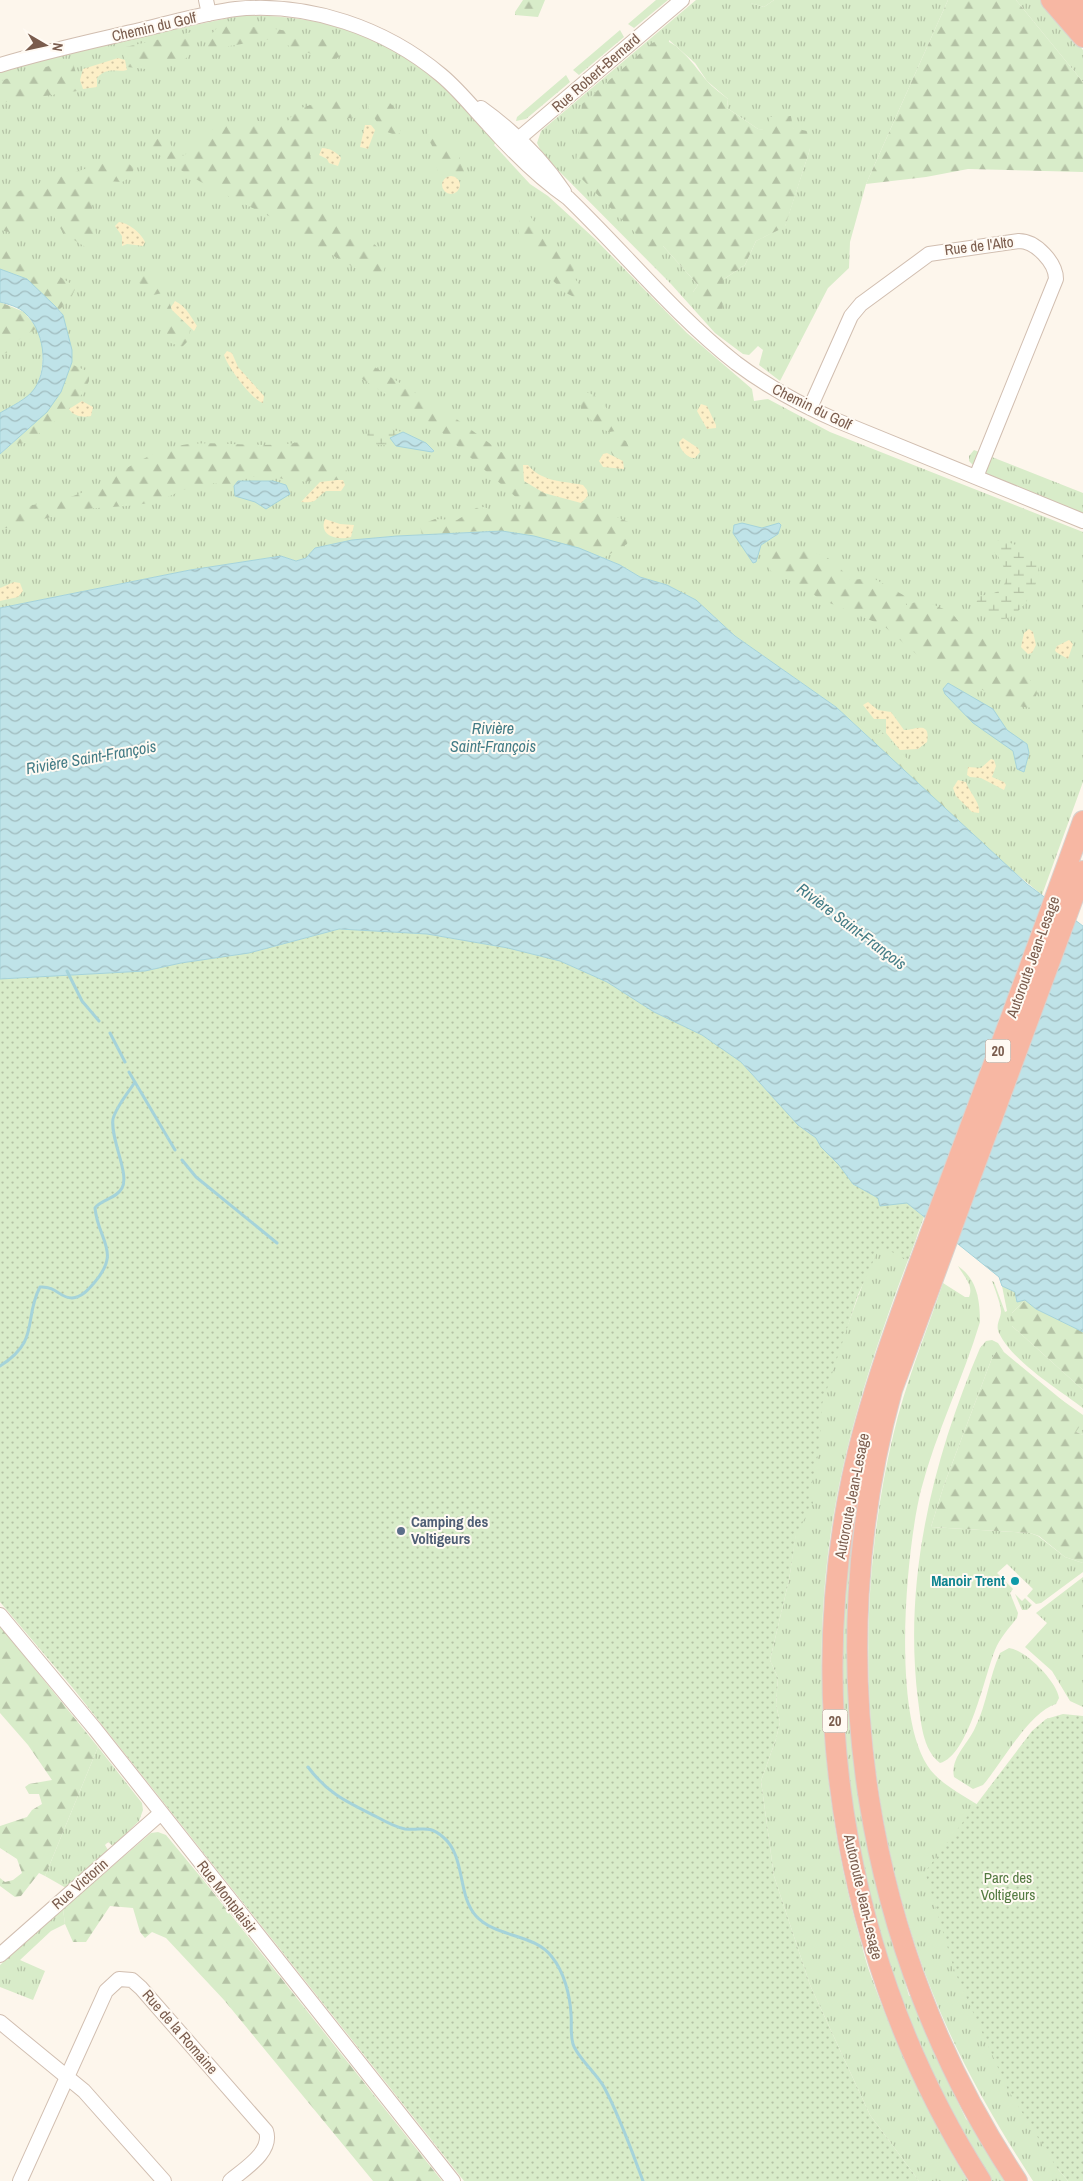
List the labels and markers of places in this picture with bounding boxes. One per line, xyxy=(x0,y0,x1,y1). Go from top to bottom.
place label: Camping des Voltigeurs xyxy=(411,1511,488,1549)
marker: Camping des Voltigeurs xyxy=(395,1525,407,1537)
place label: Manoir Trent xyxy=(931,1570,1005,1591)
marker: Manoir Trent xyxy=(1009,1575,1021,1587)

